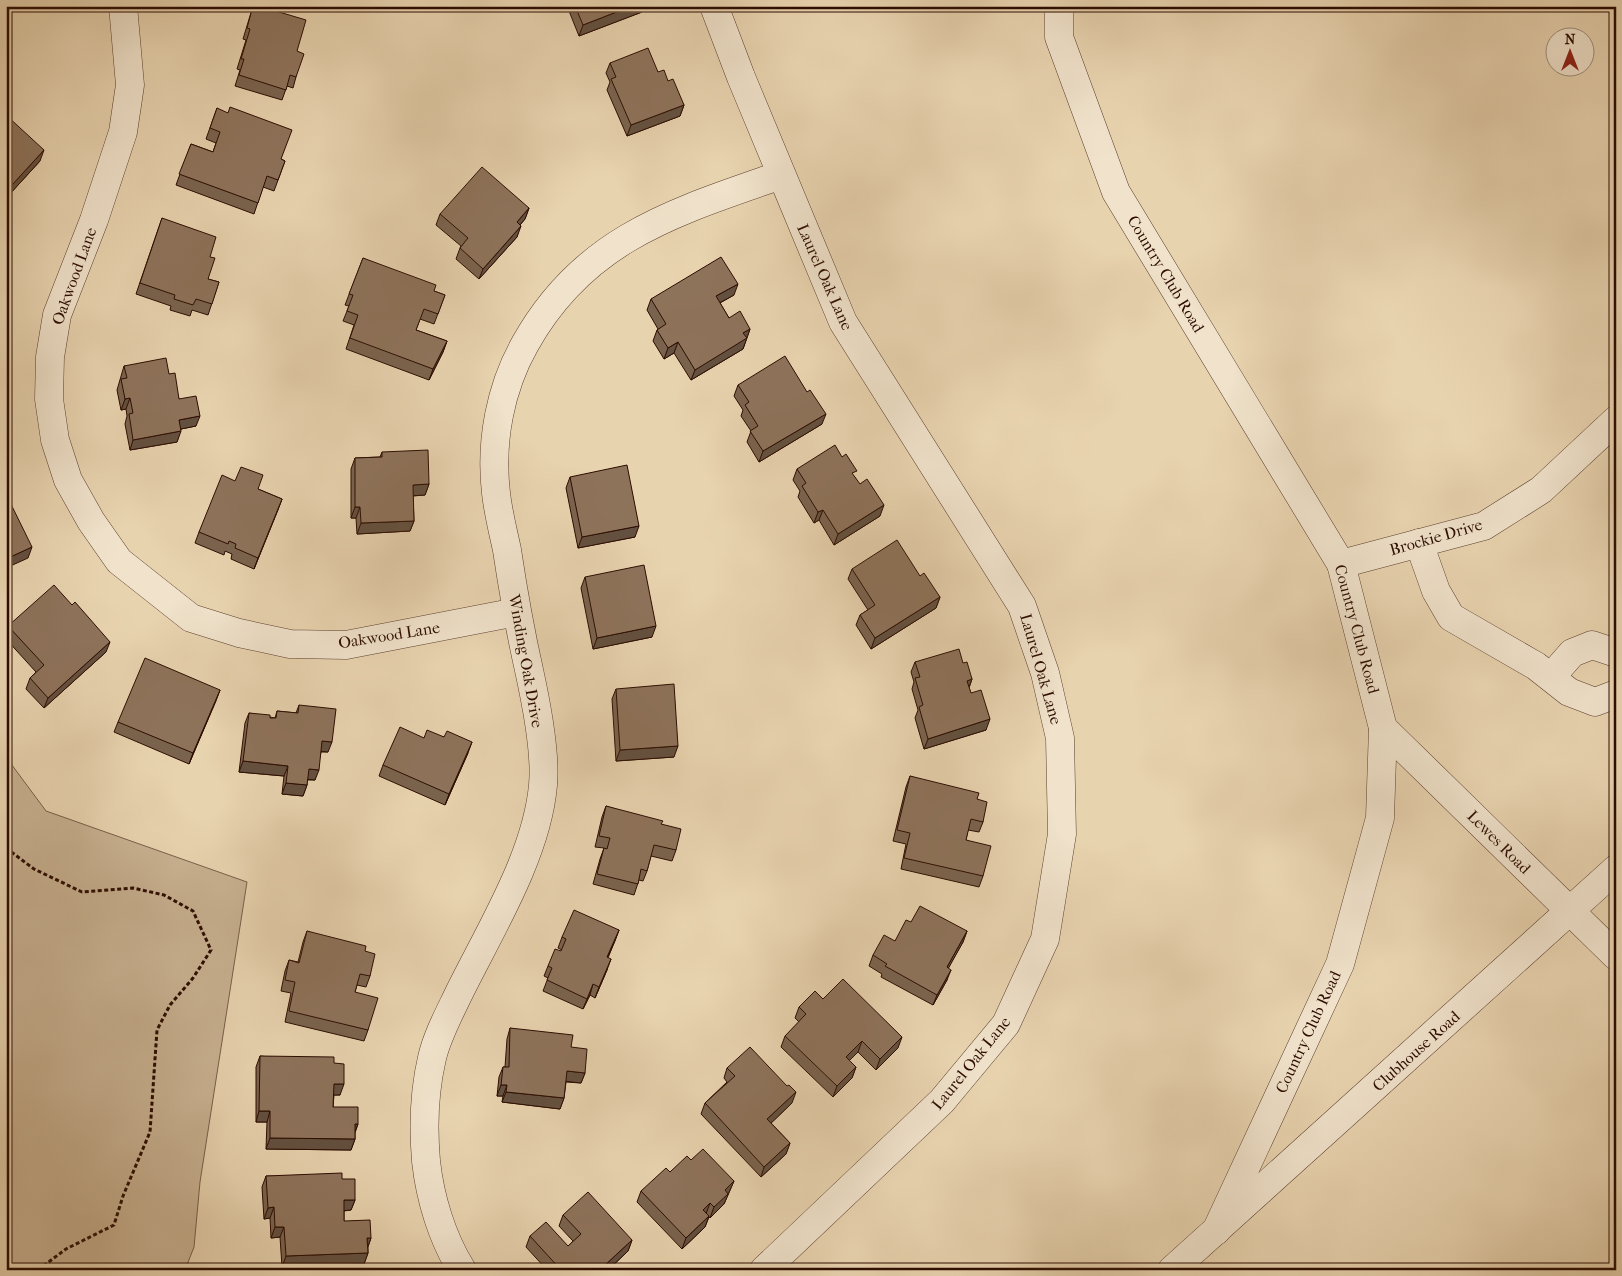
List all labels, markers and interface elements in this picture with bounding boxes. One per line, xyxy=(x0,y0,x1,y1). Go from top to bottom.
north arrow xyxy=(1544,28,1594,78)
text: N xyxy=(1565,31,1576,48)
street label: Country Club Road xyxy=(1124,212,1209,336)
street label: Laurel Oak Lane xyxy=(793,221,857,333)
street label: Oakwood Lane xyxy=(48,225,100,327)
street label: Brockie Drive xyxy=(1387,515,1485,559)
street label: Country Club Road xyxy=(1331,562,1383,696)
street label: Winding Oak Drive xyxy=(505,592,547,729)
street label: Laurel Oak Lane xyxy=(1016,611,1066,727)
street label: Oakwood Lane xyxy=(337,618,441,652)
street label: Lewes Road xyxy=(1463,806,1535,878)
street label: Country Club Road xyxy=(1271,967,1345,1096)
street label: Clubhouse Road xyxy=(1368,1007,1464,1095)
street label: Laurel Oak Lane xyxy=(928,1012,1014,1113)

